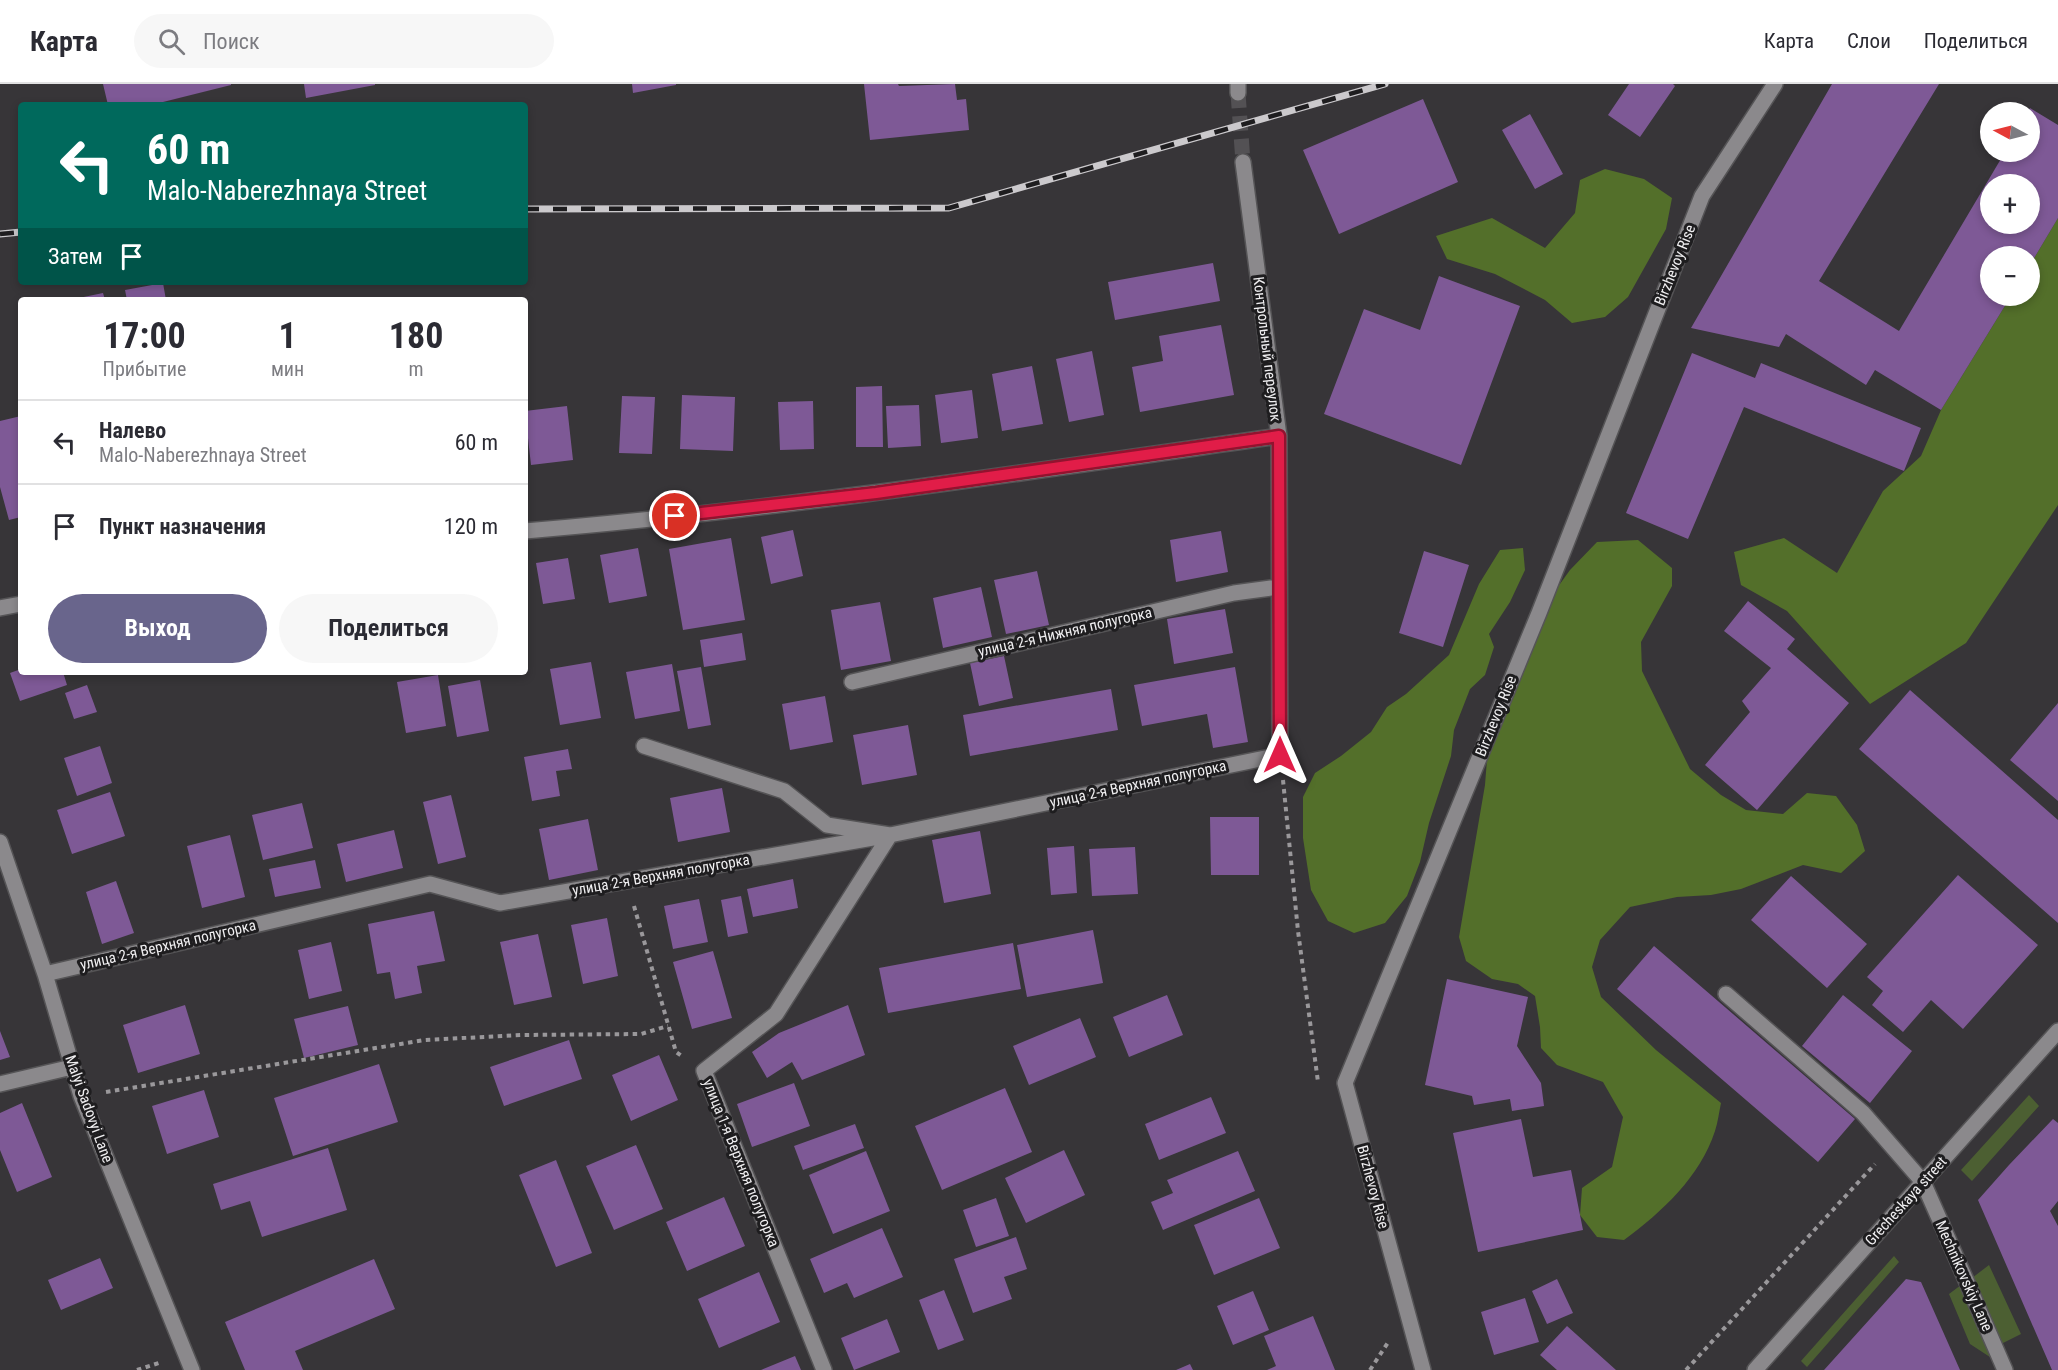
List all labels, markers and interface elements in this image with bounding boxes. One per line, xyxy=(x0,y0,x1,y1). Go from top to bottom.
search box xyxy=(134,14,554,68)
text: Карта xyxy=(30,25,98,58)
icon: search xyxy=(155,25,188,58)
text: Поиск xyxy=(203,29,260,54)
text: Карта xyxy=(1764,29,1814,53)
text: Слои xyxy=(1847,29,1891,53)
text: Поделиться xyxy=(1924,29,2028,53)
north arrow xyxy=(1980,102,2040,162)
map controls xyxy=(1980,102,2040,306)
text: 60 m xyxy=(147,125,230,174)
icon: left xyxy=(48,126,126,204)
button: + xyxy=(1980,174,2040,234)
text: Malo-Naberezhnaya Street xyxy=(147,175,427,207)
street label: Birzhevoy Rise xyxy=(1651,222,1699,308)
icon: arrive xyxy=(115,240,148,273)
text: Затем xyxy=(48,244,103,269)
button: − xyxy=(1980,246,2040,306)
street label: Контрольный переулок xyxy=(1249,276,1285,422)
text: 17:00 xyxy=(103,315,186,357)
text: 1 xyxy=(278,315,297,357)
text: 180 xyxy=(389,315,443,357)
text: Прибытие xyxy=(103,357,186,381)
text: мин xyxy=(271,357,304,381)
text: m xyxy=(409,357,424,381)
text: Налево xyxy=(99,418,166,443)
icon: left xyxy=(48,426,81,459)
text: 60 m xyxy=(455,430,498,455)
text: Malo-Naberezhnaya Street xyxy=(99,443,307,467)
pin xyxy=(649,490,700,541)
icon: arrive xyxy=(658,499,691,532)
icon: arrive xyxy=(48,510,81,543)
text: Пункт назначения xyxy=(99,514,266,539)
text: 120 m xyxy=(444,514,498,539)
button: Выход xyxy=(48,594,267,663)
button: Поделиться xyxy=(279,594,498,663)
street label: улица 2-я Нижняя полугорка xyxy=(976,603,1154,661)
street label: Birzhevoy Rise xyxy=(1472,673,1520,759)
position arrow xyxy=(1248,723,1312,787)
street label: улица 2-я Верхняя полугорка xyxy=(1048,756,1228,812)
street label: улица 2-я Верхняя полугорка xyxy=(571,851,751,899)
street label: улица 2-я Верхняя полугорка xyxy=(78,916,258,974)
street label: Malyi Sadovyi Lane xyxy=(61,1053,117,1165)
street label: улица 1-я Верхняя полугорка xyxy=(699,1076,783,1250)
street label: Birzhevoy Rise xyxy=(1353,1143,1393,1231)
street label: Grecheskaya street xyxy=(1861,1153,1951,1249)
street label: Mechnikovskiy Lane xyxy=(1932,1218,1996,1334)

